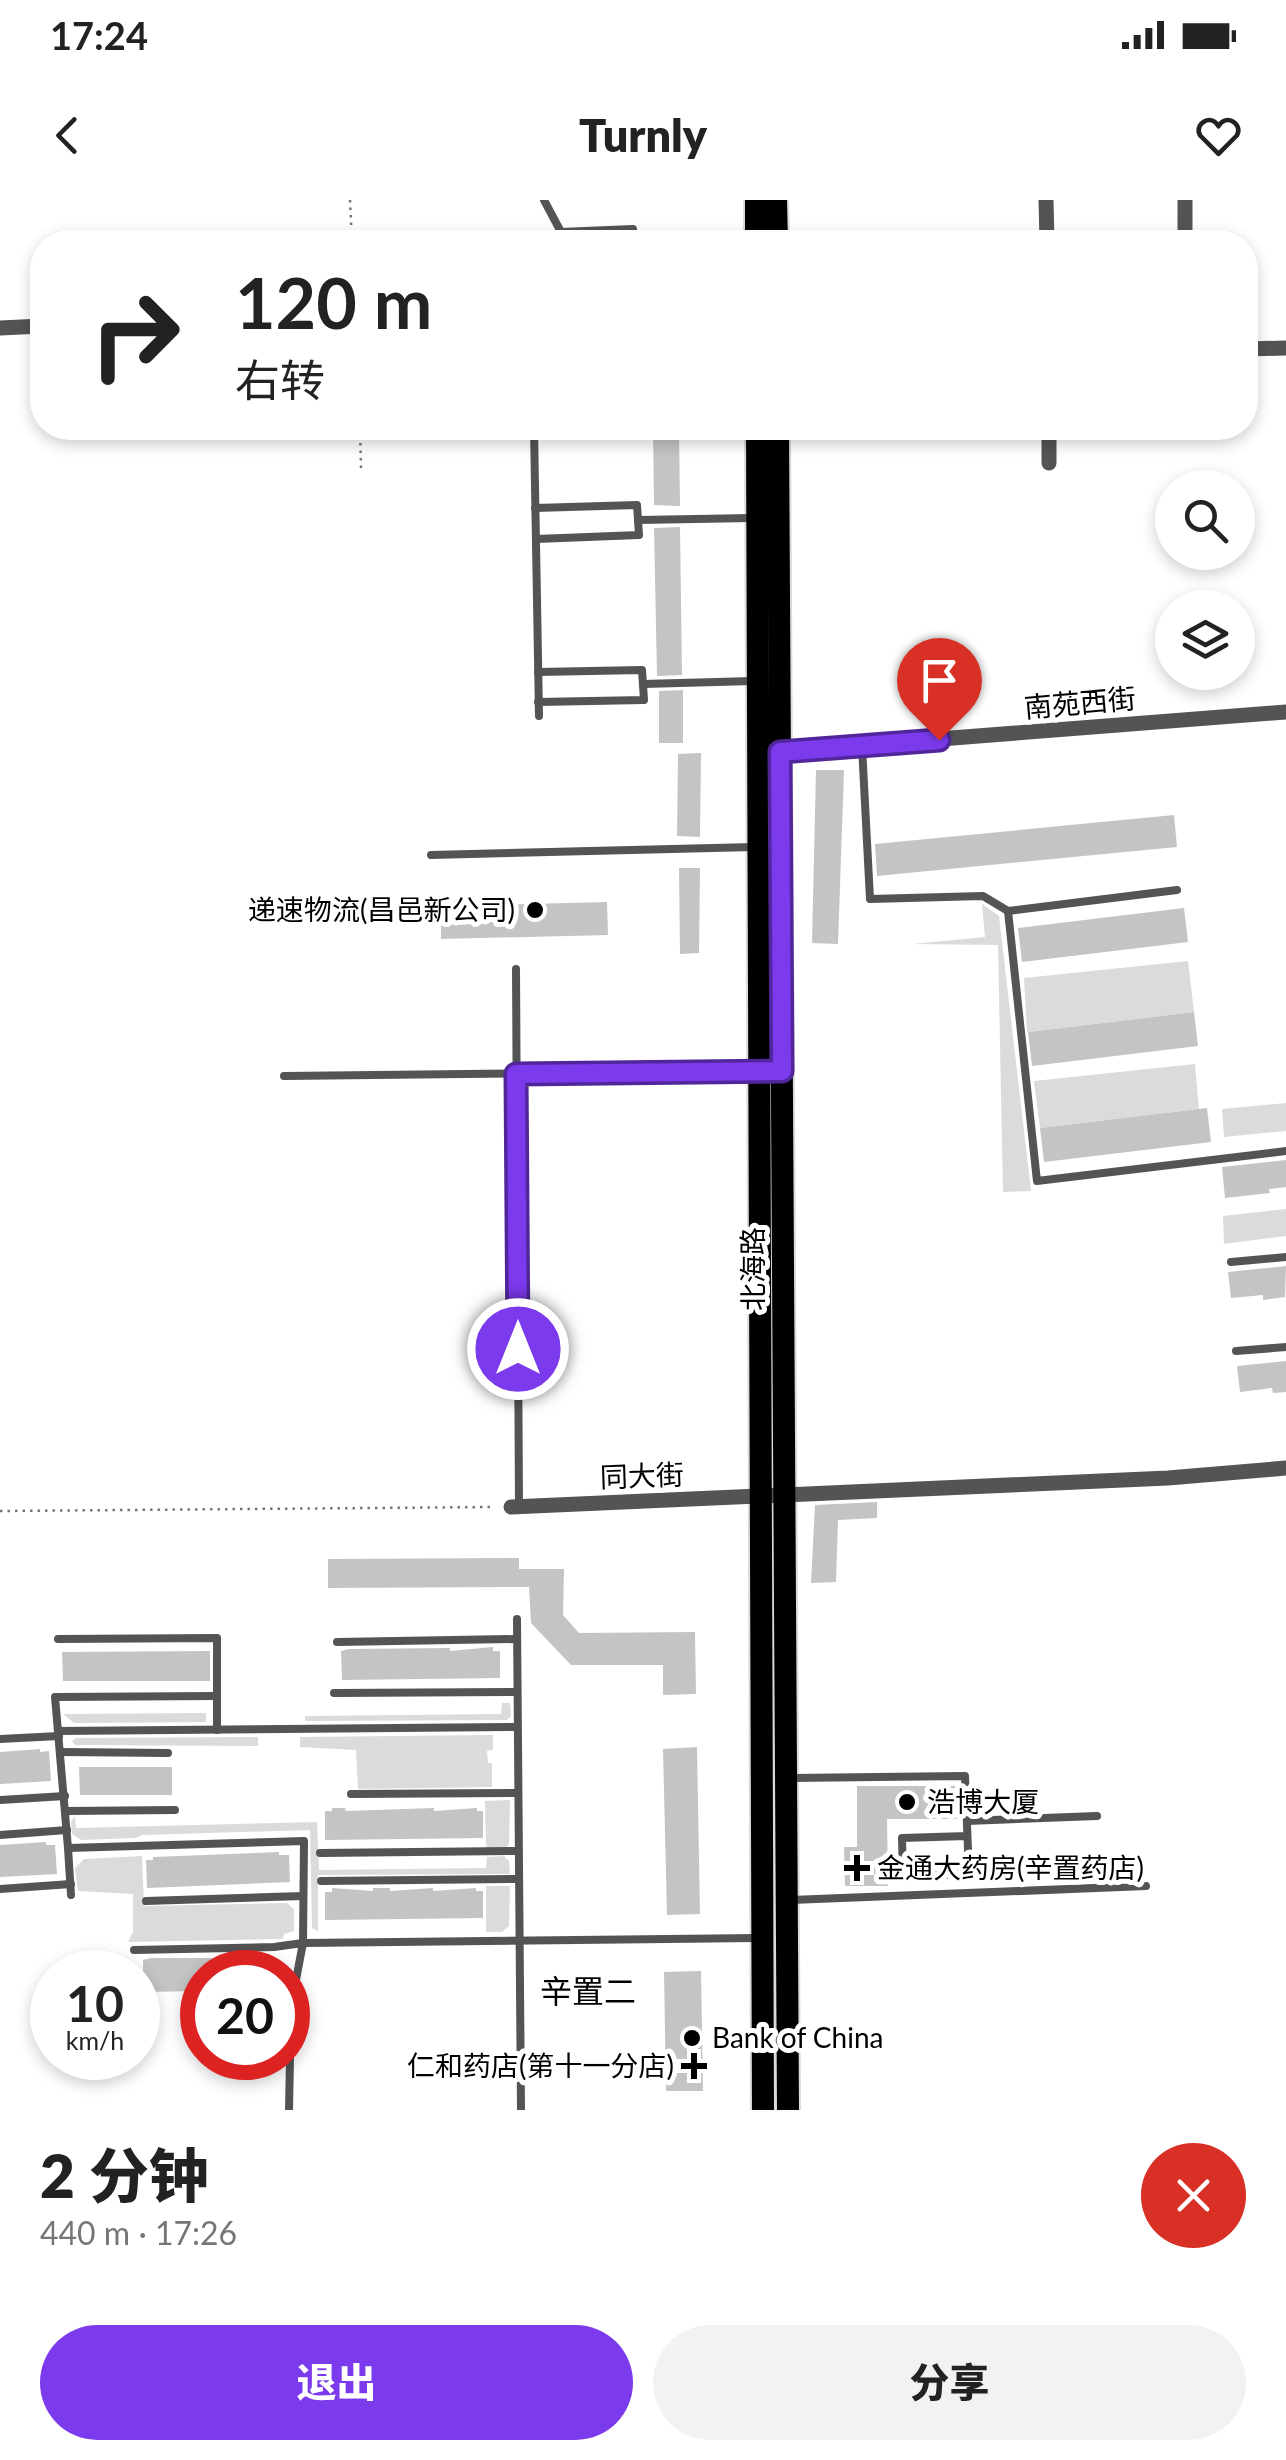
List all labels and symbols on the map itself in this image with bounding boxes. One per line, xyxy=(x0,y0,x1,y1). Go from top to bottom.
pin xyxy=(897,638,982,741)
street label: 南苑西街 xyxy=(1023,680,1137,724)
place label: 递速物流(昌邑新公司) xyxy=(248,892,515,926)
marker: 递速物流(昌邑新公司) xyxy=(524,899,546,921)
street label: 北海路 xyxy=(735,1227,769,1311)
position arrow xyxy=(466,1297,570,1401)
street label: 同大街 xyxy=(599,1457,685,1493)
place label: 浩博大厦 xyxy=(927,1784,1039,1818)
marker: 浩博大厦 xyxy=(896,1791,918,1813)
place label: 金通大药房(辛置药店) xyxy=(877,1850,1144,1884)
marker: 金通大药房(辛置药店) xyxy=(846,1857,868,1879)
speed limit sign: 20 xyxy=(180,1950,310,2080)
district label: 辛置二 xyxy=(540,1971,636,2010)
place label: Bank of China xyxy=(712,2020,883,2054)
marker: Bank of China xyxy=(681,2027,703,2049)
place label: 仁和药店(第十一分店) xyxy=(407,2048,674,2082)
marker: 仁和药店(第十一分店) xyxy=(683,2055,705,2077)

